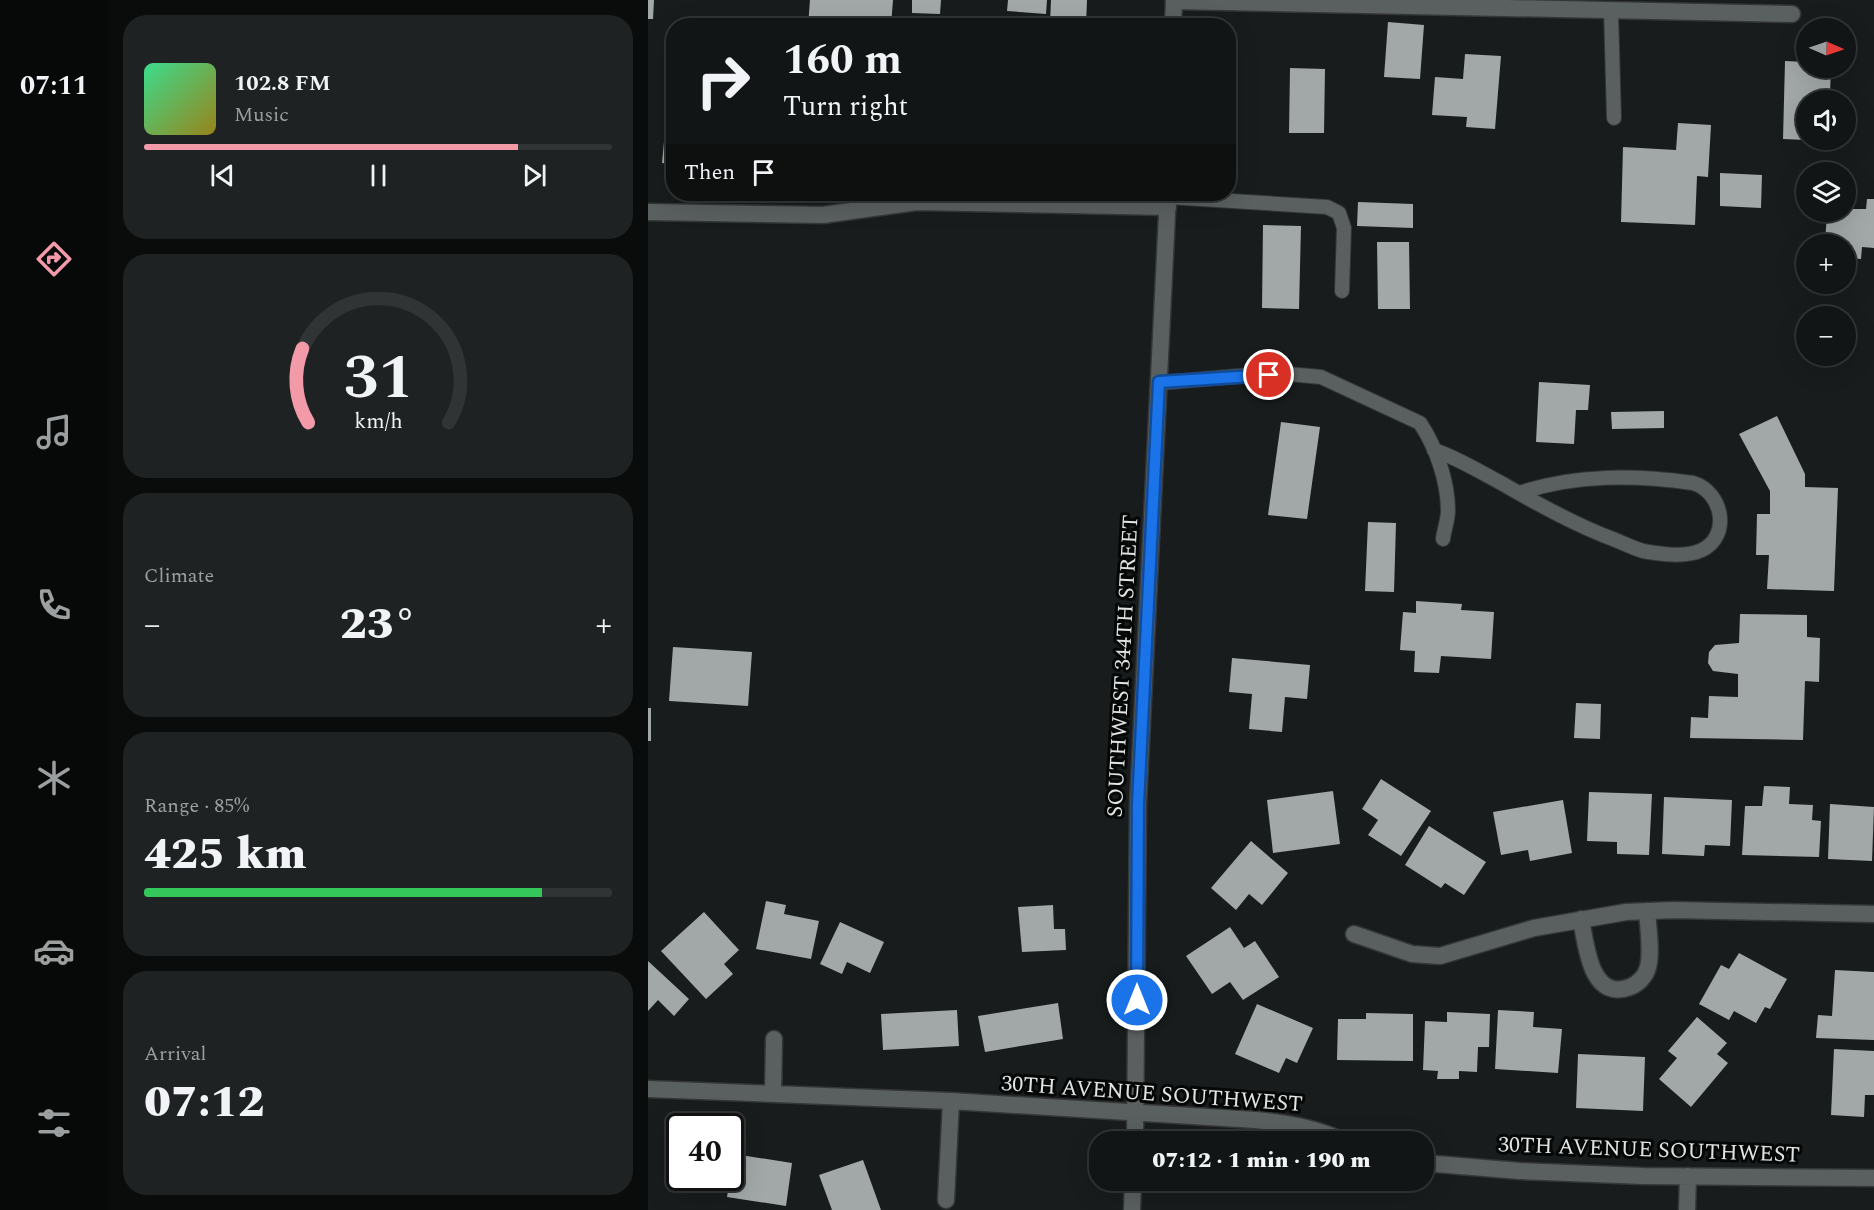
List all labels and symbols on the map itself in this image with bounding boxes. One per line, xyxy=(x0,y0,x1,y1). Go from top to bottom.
north arrow xyxy=(1796,18,1856,78)
pin xyxy=(1243,349,1294,400)
street label: SOUTHWEST 344TH STREET xyxy=(1099,514,1147,818)
position arrow xyxy=(1105,968,1169,1032)
street label: 30TH AVENUE SOUTHWEST xyxy=(1000,1067,1304,1121)
speed limit sign: 40 xyxy=(666,1113,744,1191)
street label: 30TH AVENUE SOUTHWEST xyxy=(1497,1128,1801,1172)

